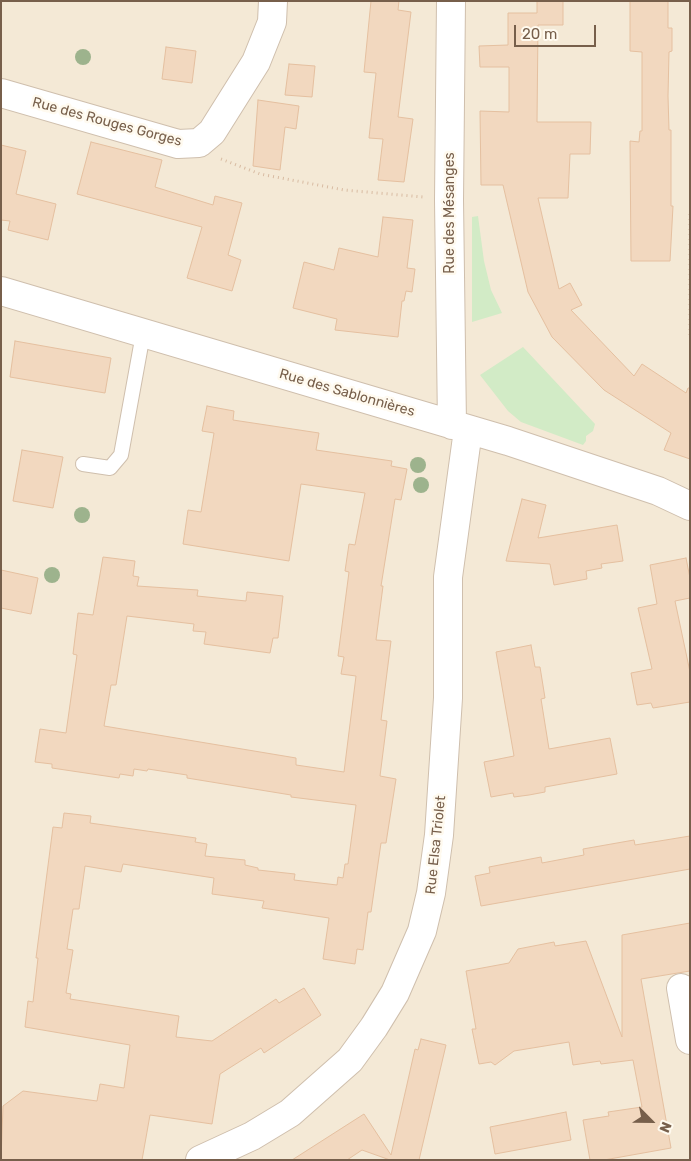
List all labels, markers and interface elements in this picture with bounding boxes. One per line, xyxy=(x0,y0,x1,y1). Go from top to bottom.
scale bar xyxy=(516,15,598,47)
text: 20 m xyxy=(522,25,557,43)
street label: Rue des Rouges Gorges xyxy=(30,94,184,150)
street label: Rue des Mésanges xyxy=(442,152,458,274)
street label: Rue des Sablonnières xyxy=(277,366,417,420)
street label: Rue Elsa Triolet xyxy=(422,795,450,895)
north arrow xyxy=(626,1096,676,1146)
text: N xyxy=(655,1119,675,1135)

